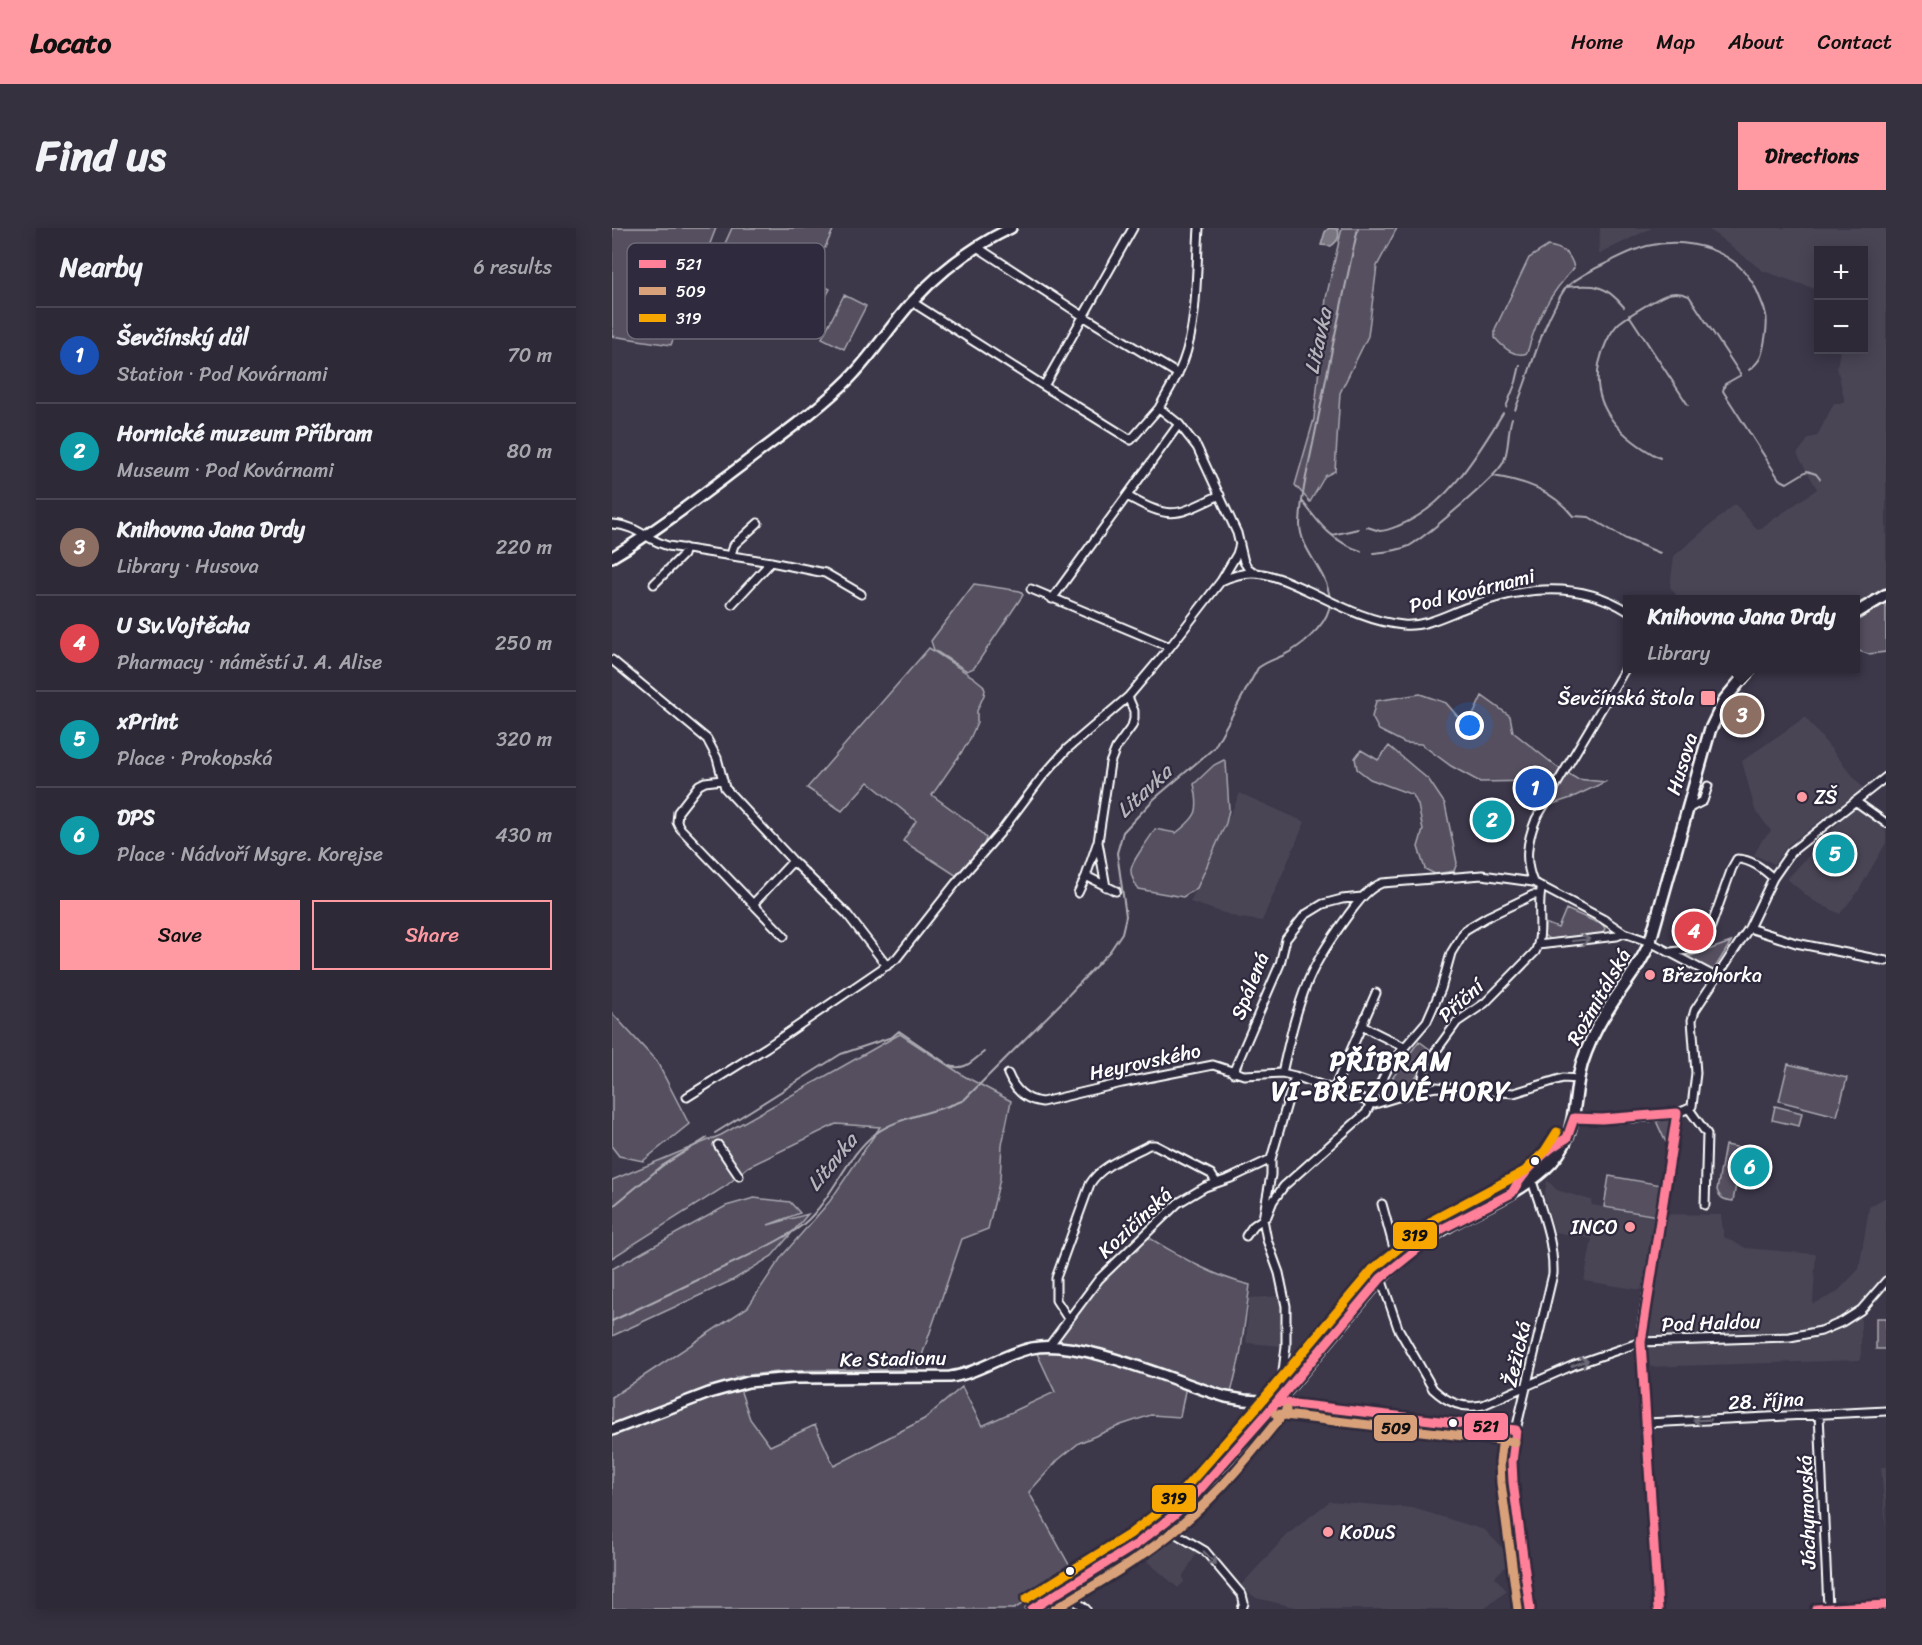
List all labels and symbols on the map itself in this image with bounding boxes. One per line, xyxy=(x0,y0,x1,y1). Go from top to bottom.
legend xyxy=(627,243,825,339)
text: 521 xyxy=(676,250,702,279)
text: 509 xyxy=(676,277,706,306)
water label: Litavka xyxy=(1292,302,1344,378)
text: 319 xyxy=(676,304,702,333)
street label: Pod Kovárnami xyxy=(1405,558,1540,624)
place label: Ševčínská štola xyxy=(1558,681,1695,716)
marker: Ševčínská štola xyxy=(1699,689,1717,707)
pin: 3 xyxy=(1722,692,1762,738)
your location xyxy=(1455,711,1484,740)
street label: Husova xyxy=(1656,728,1708,800)
water label: Litavka xyxy=(1107,753,1183,828)
pin: 1 xyxy=(1516,766,1554,810)
place label: ZŠ xyxy=(1814,780,1838,815)
marker: ZŠ xyxy=(1795,790,1809,804)
pin: 2 xyxy=(1472,798,1512,842)
pin: 5 xyxy=(1816,832,1854,876)
pin: 4 xyxy=(1674,908,1714,954)
one-way arrow xyxy=(1571,934,1591,945)
street label: Rožmitálská xyxy=(1557,942,1641,1052)
street label: Spálená xyxy=(1221,947,1279,1025)
place label: Březohorka xyxy=(1662,958,1762,993)
marker: Březohorka xyxy=(1643,968,1657,982)
street label: Příční xyxy=(1430,969,1494,1031)
street label: Heyrovského xyxy=(1086,1033,1204,1091)
district label: PŘÍBRAM VI-BŘEZOVÉ HORY xyxy=(1271,1038,1512,1114)
water label: Litavka xyxy=(796,1122,869,1200)
pin: 6 xyxy=(1730,1144,1770,1190)
unlabelled marker xyxy=(1529,1155,1541,1167)
street label: Kozičínská xyxy=(1089,1179,1181,1267)
place label: INCO xyxy=(1570,1210,1618,1245)
marker: INCO xyxy=(1623,1220,1637,1234)
line badge: 319 xyxy=(1392,1221,1438,1250)
text: 319 xyxy=(1401,1221,1428,1250)
street label: Pod Haldou xyxy=(1661,1304,1761,1342)
street label: Žežická xyxy=(1492,1318,1542,1390)
street label: Ke Stadionu xyxy=(839,1341,947,1377)
one-way arrow xyxy=(1570,1357,1589,1368)
street label: 28. října xyxy=(1727,1382,1805,1420)
line badge: 521 xyxy=(1463,1412,1509,1441)
text: 521 xyxy=(1473,1412,1499,1441)
line badge: 509 xyxy=(1373,1414,1418,1442)
text: 509 xyxy=(1381,1414,1411,1443)
one-way arrow xyxy=(1692,1415,1712,1426)
unlabelled marker xyxy=(1447,1417,1459,1429)
street label: Jáchymovská xyxy=(1788,1455,1827,1570)
line badge: 319 xyxy=(1151,1484,1197,1513)
text: 319 xyxy=(1160,1484,1187,1513)
place label: KoDuS xyxy=(1340,1515,1396,1550)
marker: KoDuS xyxy=(1321,1525,1335,1539)
one-way arrow xyxy=(1202,1550,1217,1565)
unlabelled marker xyxy=(1064,1565,1076,1577)

